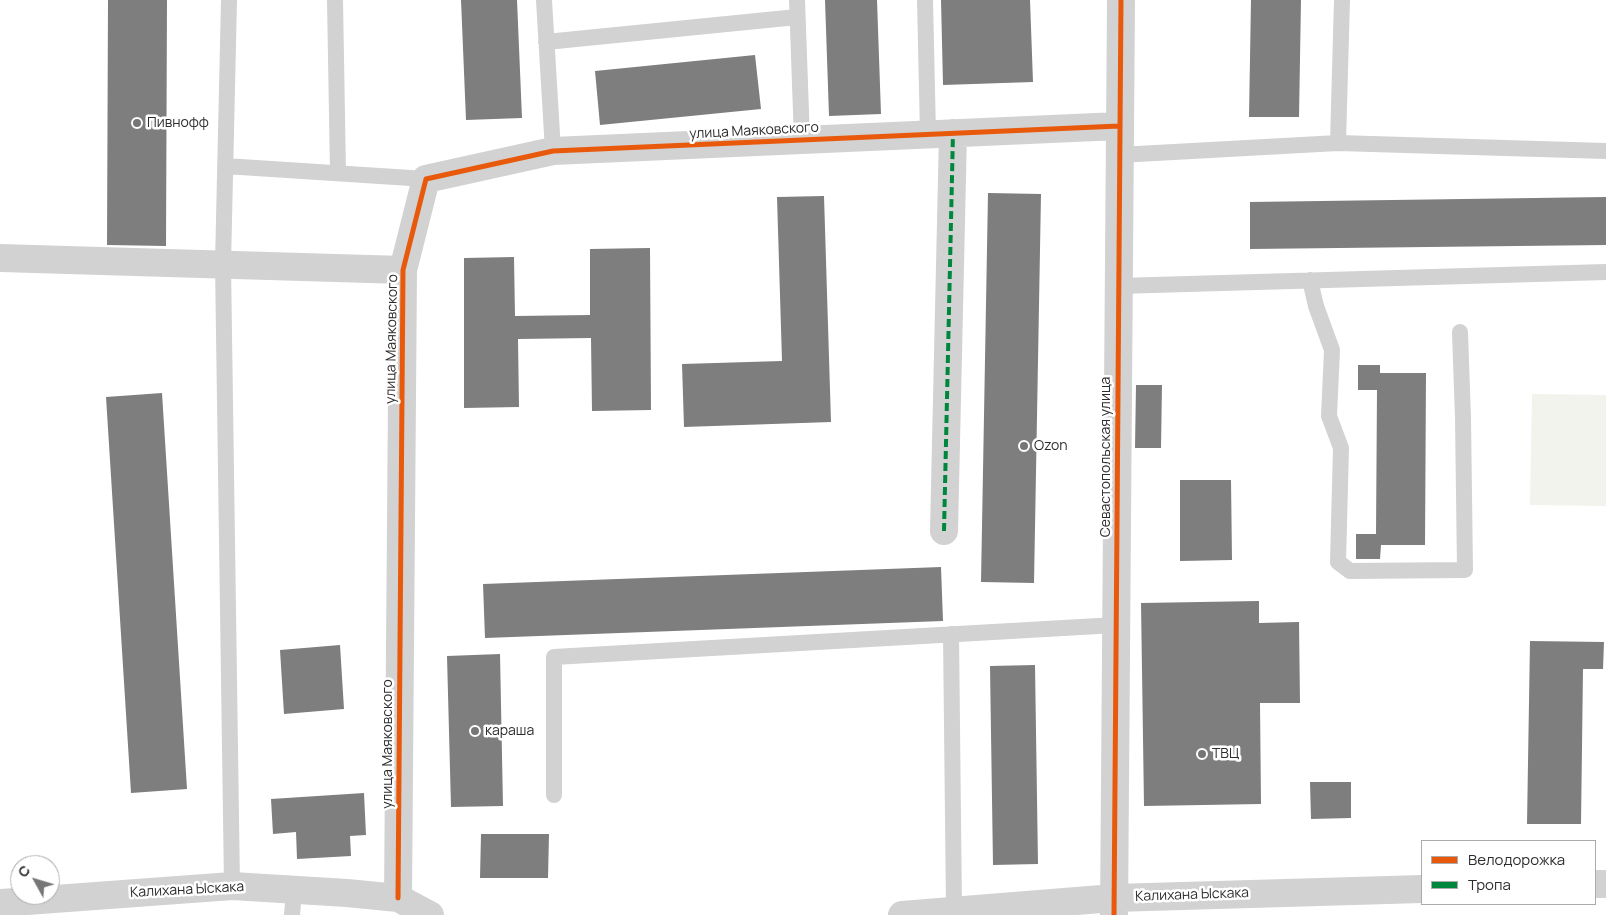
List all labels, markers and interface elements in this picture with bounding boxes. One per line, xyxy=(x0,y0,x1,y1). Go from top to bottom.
place label: Пивнофф xyxy=(147,115,209,131)
marker: Пивнофф xyxy=(131,117,143,129)
street label: улица Маяковского xyxy=(689,119,819,143)
street label: улица Маяковского xyxy=(382,274,402,404)
street label: Севастопольская улица xyxy=(1098,377,1114,537)
place label: Ozon xyxy=(1034,438,1068,454)
marker: Ozon xyxy=(1018,440,1030,452)
street label: улица Маяковского xyxy=(380,679,396,809)
place label: караша xyxy=(485,723,534,739)
marker: караша xyxy=(469,725,481,737)
place label: ТВЦ xyxy=(1212,746,1239,762)
marker: ТВЦ xyxy=(1196,748,1208,760)
legend xyxy=(1421,840,1596,905)
text: Велодорожка xyxy=(1468,849,1565,870)
north arrow xyxy=(10,855,60,905)
text: С xyxy=(13,861,34,881)
text: Тропа xyxy=(1468,874,1511,895)
street label: Калихана Ыскака xyxy=(130,879,244,901)
street label: Калихана Ыскака xyxy=(1135,885,1249,905)

